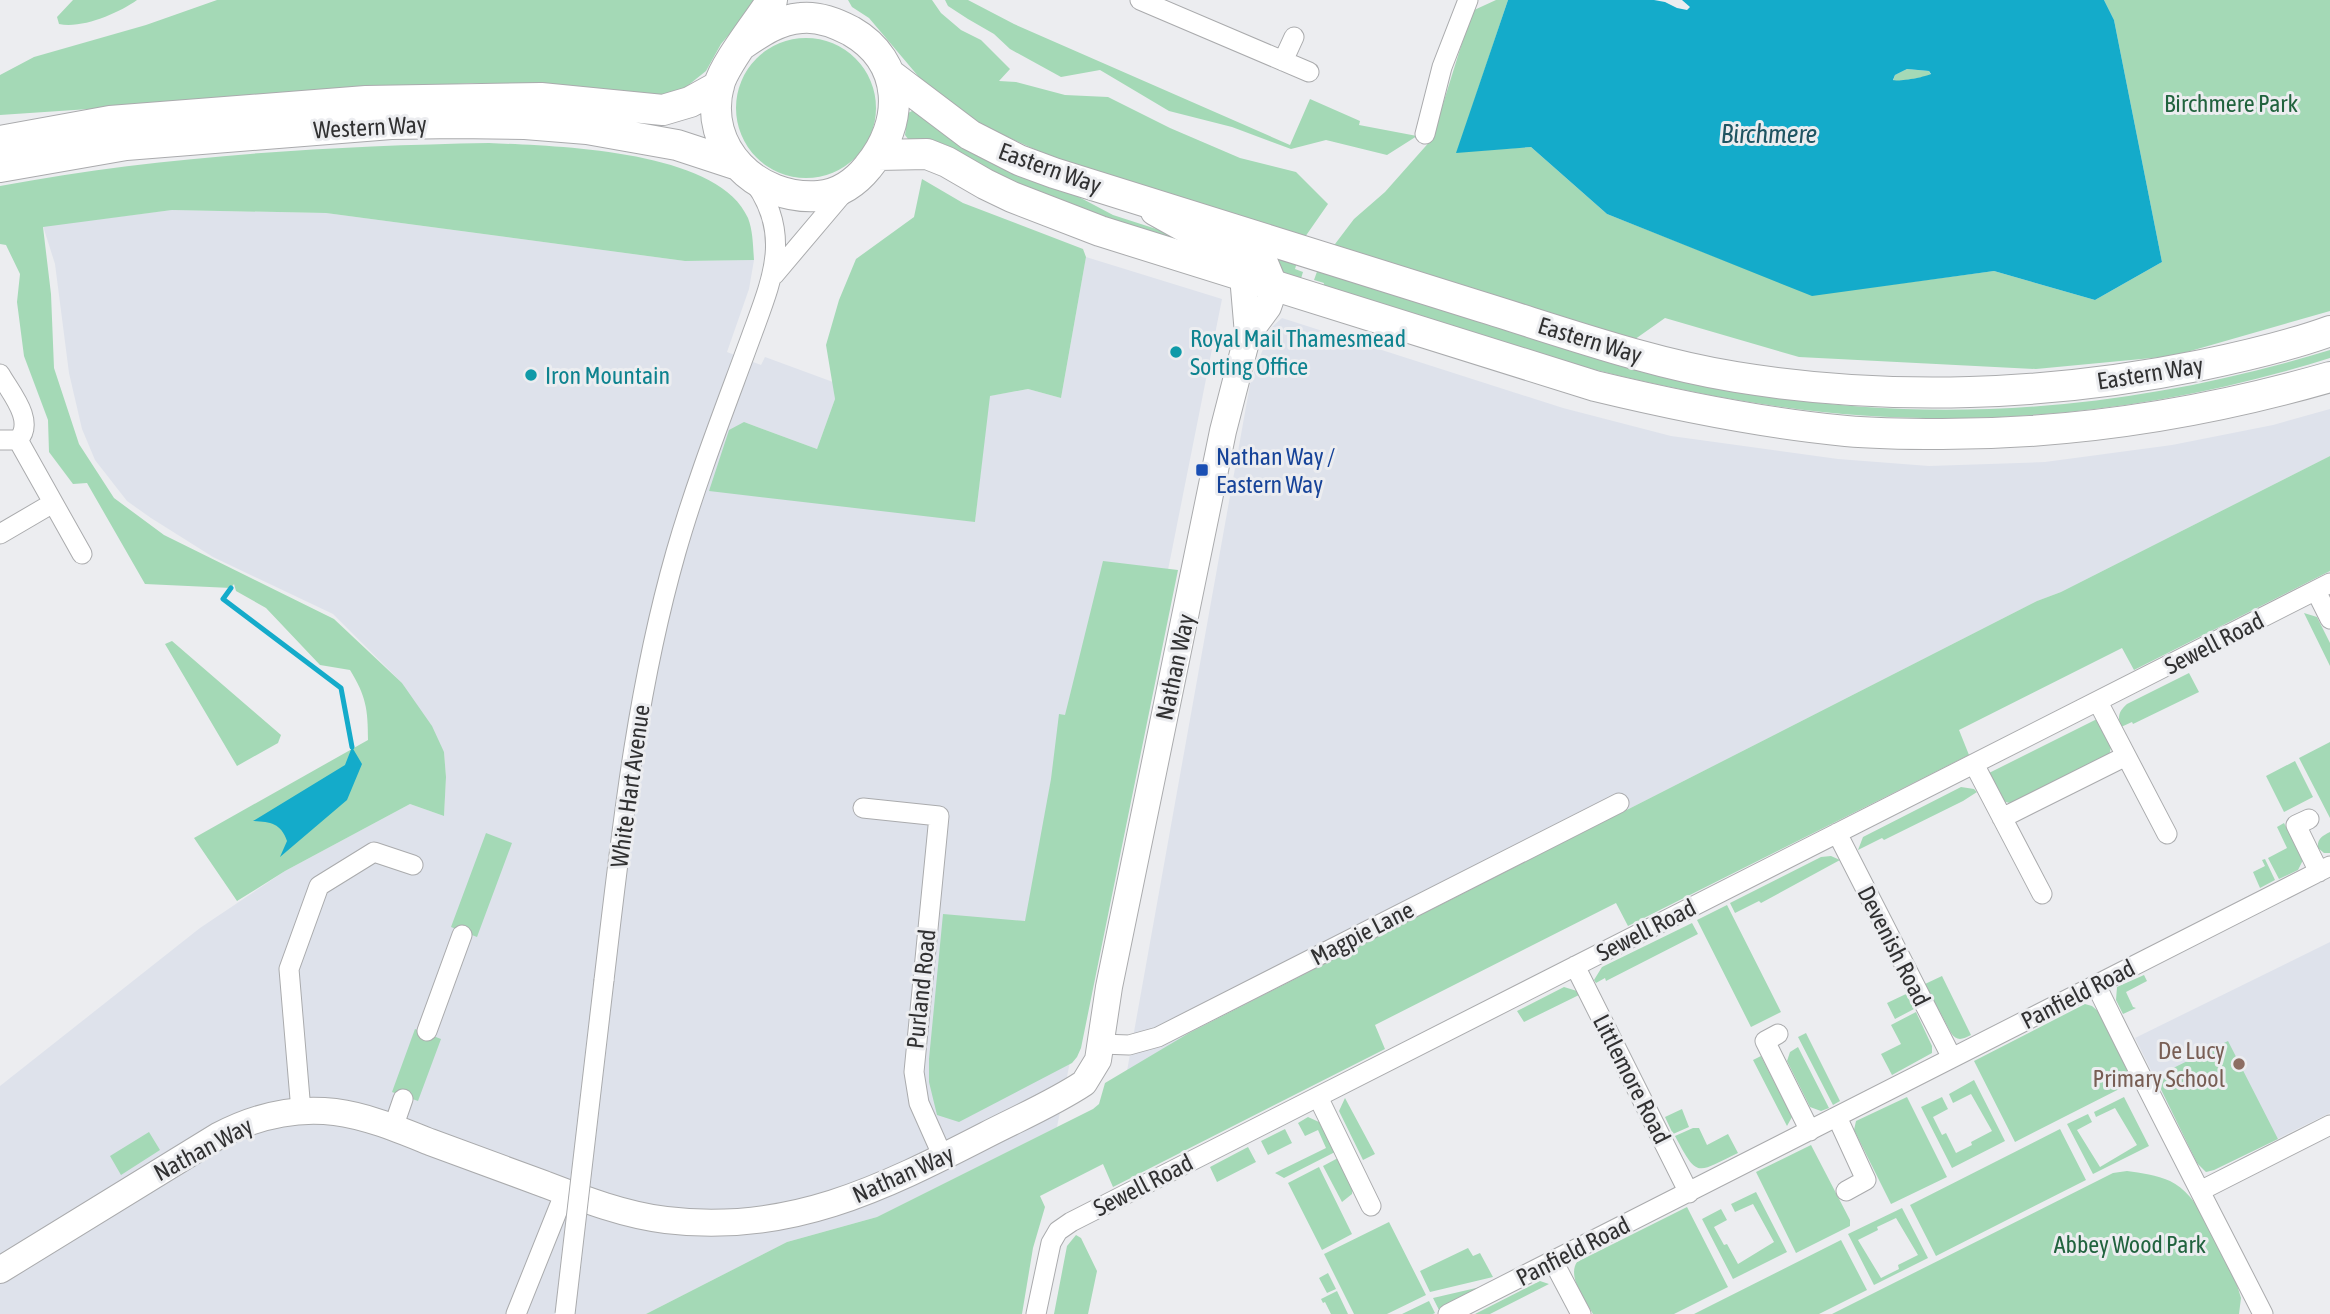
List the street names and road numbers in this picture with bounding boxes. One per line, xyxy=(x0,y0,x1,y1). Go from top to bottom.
street label: Western Way xyxy=(313,111,427,143)
street label: Eastern Way xyxy=(995,137,1105,199)
street label: Eastern Way xyxy=(1535,311,1645,369)
street label: Eastern Way xyxy=(2095,351,2205,395)
street label: Sewell Road xyxy=(2160,607,2268,679)
street label: Nathan Way xyxy=(1151,611,1199,722)
street label: White Hart Avenue xyxy=(605,703,655,869)
street label: Devenish Road xyxy=(1852,882,1936,1010)
street label: Sewell Road xyxy=(1592,894,1700,966)
street label: Magpie Lane xyxy=(1306,896,1418,970)
street label: Purland Road xyxy=(901,928,941,1050)
street label: Panfield Road xyxy=(2017,954,2139,1034)
street label: Littlemore Road xyxy=(1588,1010,1676,1148)
street label: Nathan Way xyxy=(149,1112,257,1186)
street label: Nathan Way xyxy=(848,1140,958,1208)
street label: Sewell Road xyxy=(1089,1149,1197,1221)
street label: Panfield Road xyxy=(1512,1211,1634,1291)

